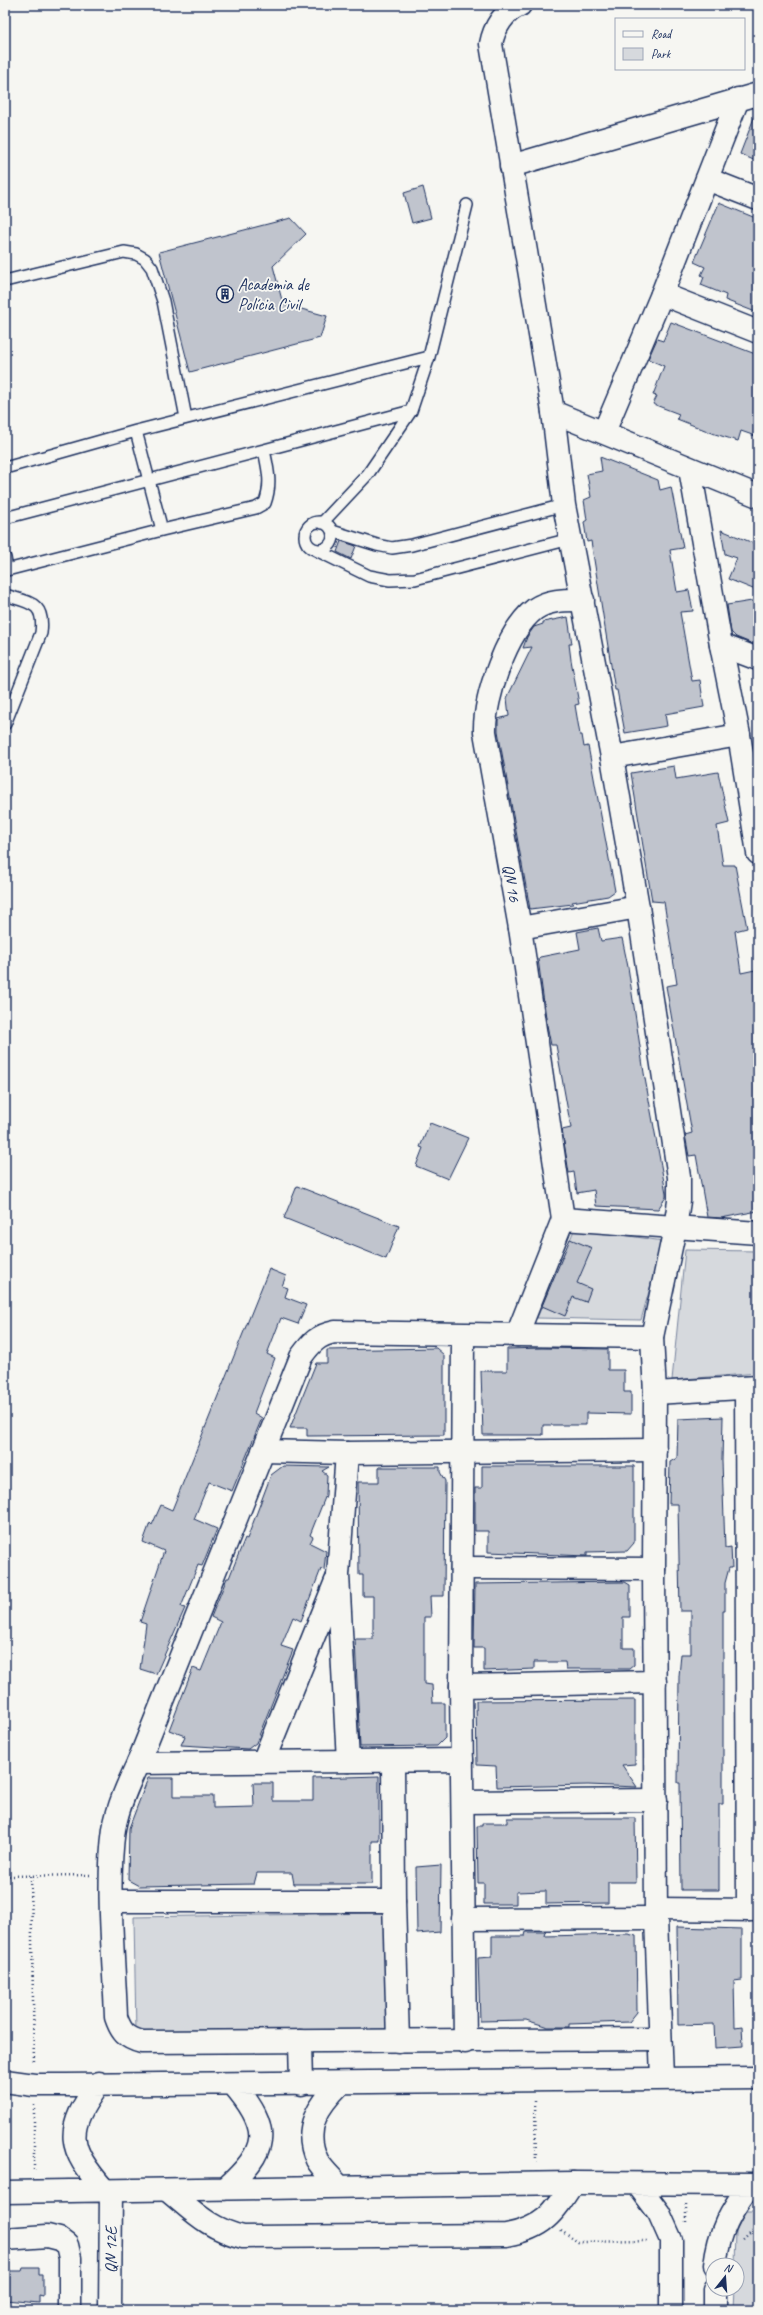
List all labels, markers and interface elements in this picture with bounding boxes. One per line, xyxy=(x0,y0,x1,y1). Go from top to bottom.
legend xyxy=(615,18,745,70)
text: Road xyxy=(651,26,673,42)
text: Park xyxy=(651,46,672,62)
place label: Academia de Polícia Civil xyxy=(238,274,310,315)
building icon: Academia de Polícia Civil xyxy=(215,284,235,304)
street label: QN 16 xyxy=(498,863,525,905)
street label: QN 12E xyxy=(100,2225,122,2273)
north arrow xyxy=(705,2257,745,2297)
text: N xyxy=(723,2260,735,2276)

